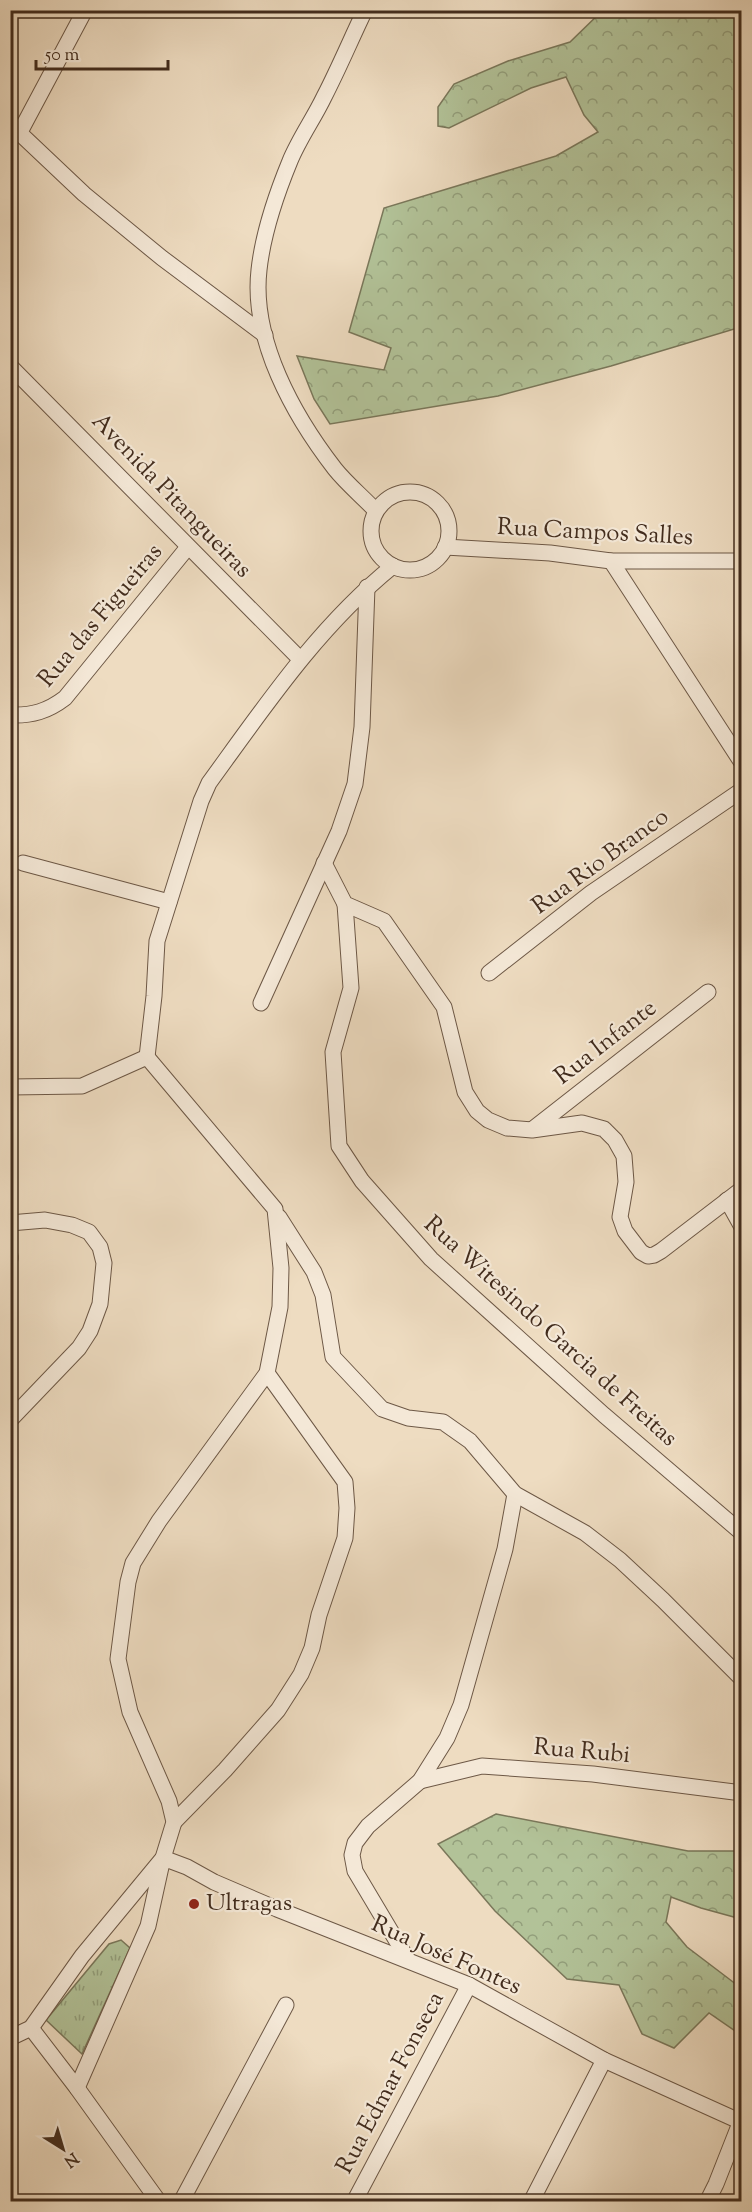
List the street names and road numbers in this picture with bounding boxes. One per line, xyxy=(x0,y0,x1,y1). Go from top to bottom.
street label: Avenida Pitangueiras xyxy=(83,406,259,586)
street label: Rua Campos Salles xyxy=(496,511,694,555)
street label: Rua das Figueiras xyxy=(31,537,171,695)
street label: Rua Rio Branco xyxy=(526,801,676,923)
street label: Rua Infante xyxy=(548,992,664,1094)
street label: Rua Witesindo Garcia de Freitas xyxy=(416,1209,684,1455)
street label: Rua Rubi xyxy=(532,1731,632,1773)
street label: Rua José Fontes xyxy=(365,1908,527,2004)
street label: Rua Edmar Fonseca xyxy=(329,1986,453,2180)

